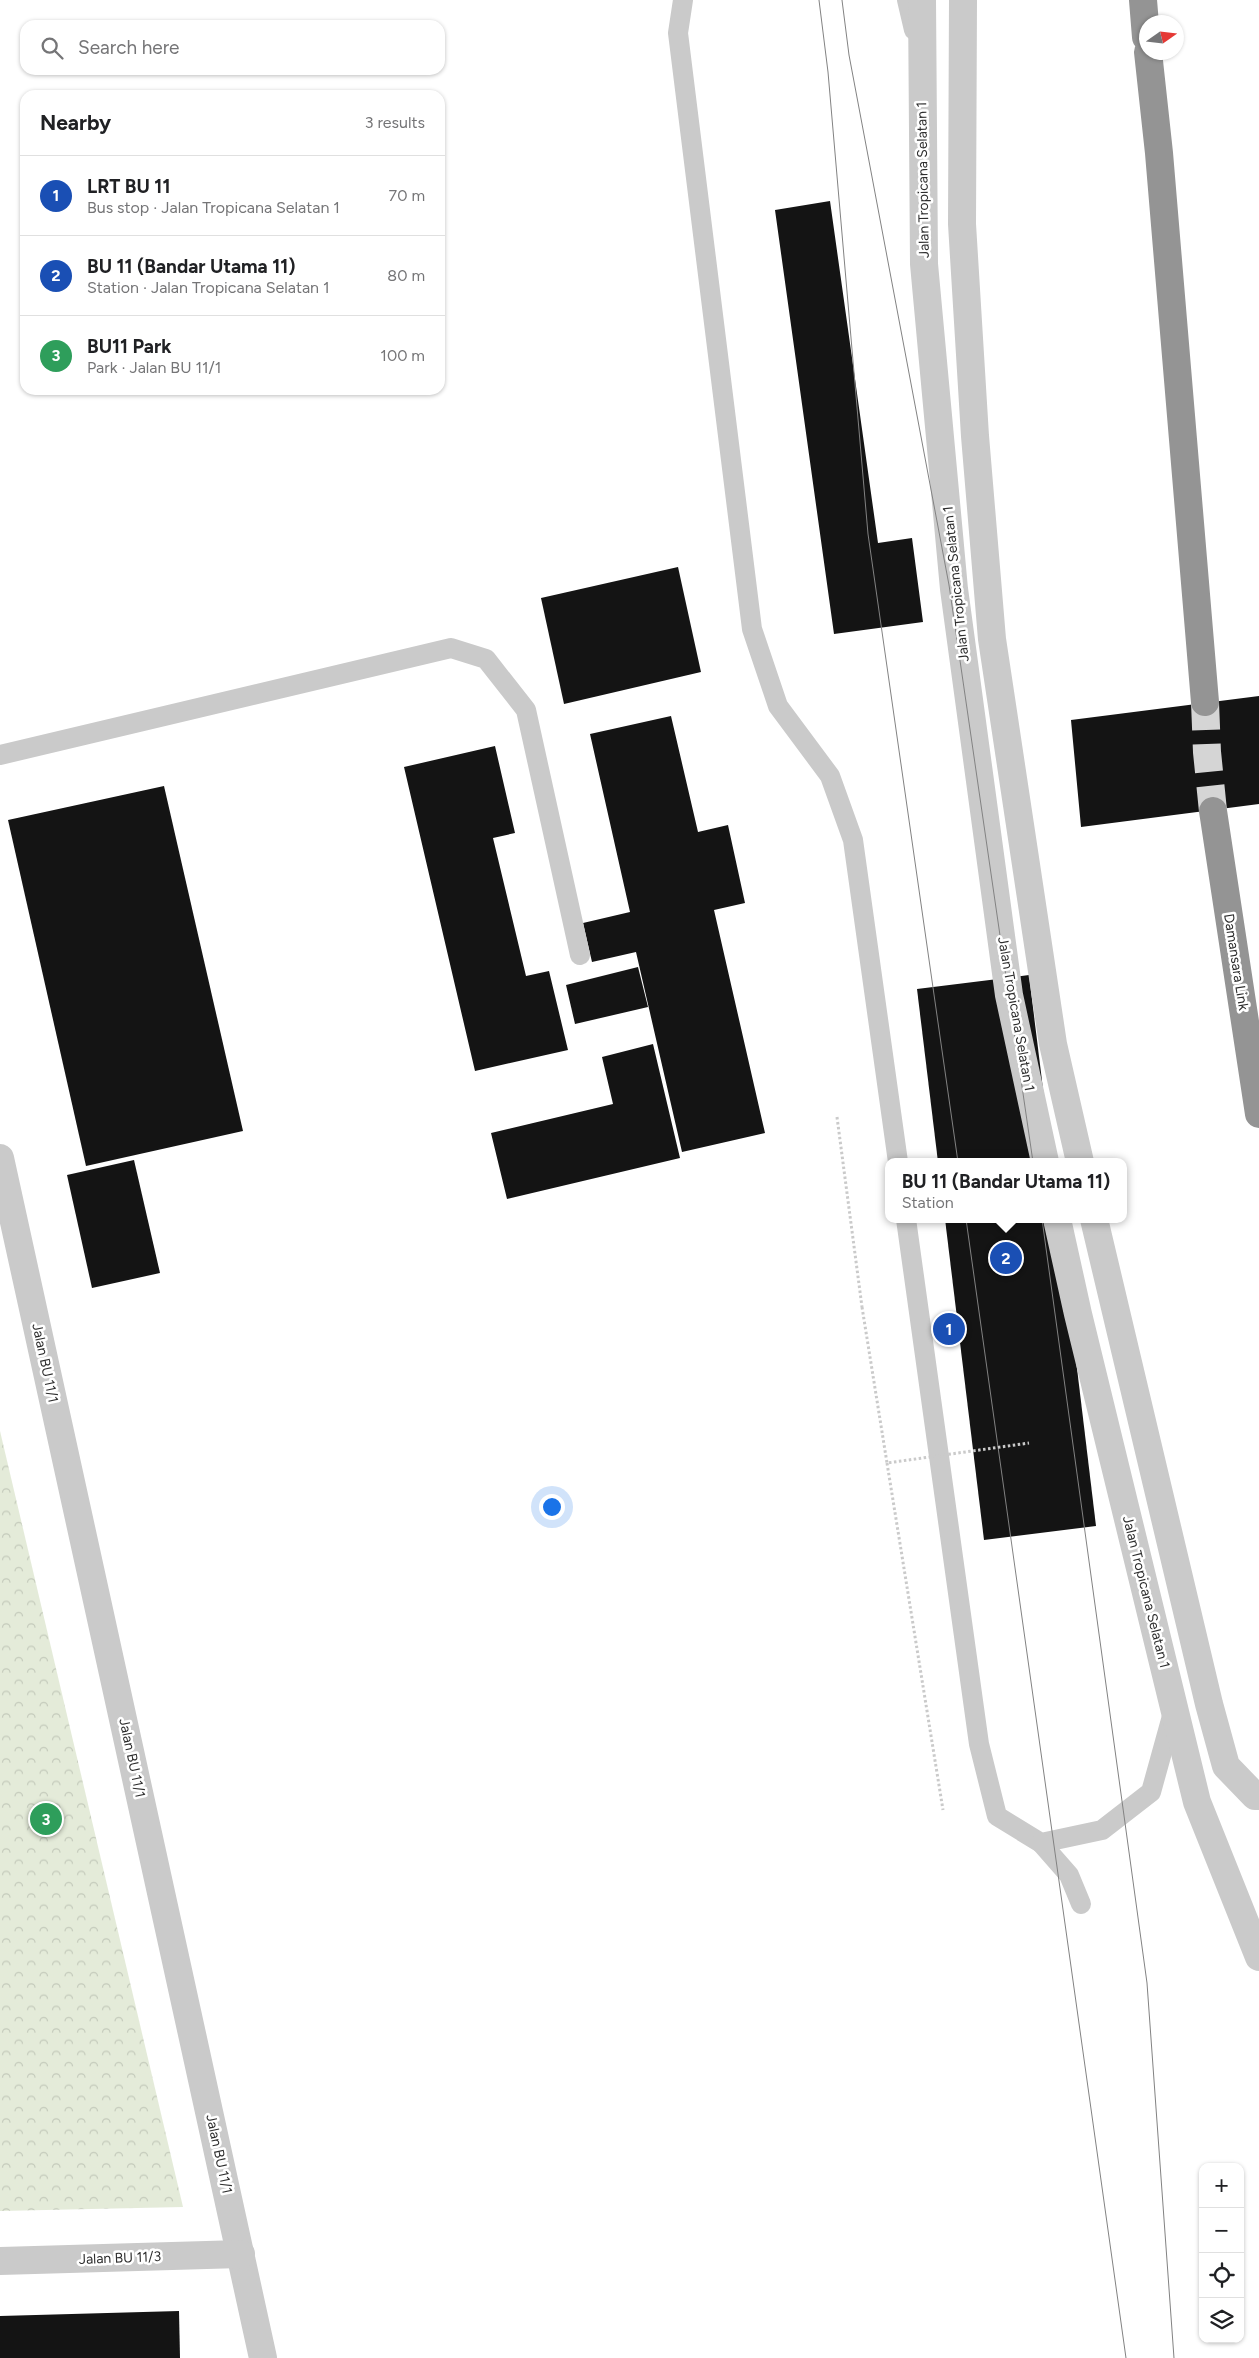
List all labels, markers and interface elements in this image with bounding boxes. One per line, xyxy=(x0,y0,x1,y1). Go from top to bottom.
north arrow xyxy=(1139,15,1184,60)
search box xyxy=(20,20,445,75)
icon: search xyxy=(38,34,66,62)
text: Search here xyxy=(78,36,180,59)
street label: Jalan Tropicana Selatan 1 xyxy=(913,102,933,258)
text: Nearby xyxy=(40,110,111,135)
text: 3 results xyxy=(365,113,425,132)
text: LRT BU 11 xyxy=(87,175,170,198)
text: 1 xyxy=(53,186,59,205)
text: 70 m xyxy=(389,186,425,205)
text: Bus stop · Jalan Tropicana Selatan 1 xyxy=(87,198,340,217)
text: BU 11 (Bandar Utama 11) xyxy=(87,255,296,278)
text: 2 xyxy=(51,266,61,285)
text: 80 m xyxy=(387,266,425,285)
text: Station · Jalan Tropicana Selatan 1 xyxy=(87,278,330,297)
text: BU11 Park xyxy=(87,335,171,358)
text: 3 xyxy=(52,346,60,365)
text: 100 m xyxy=(380,346,425,365)
text: Park · Jalan BU 11/1 xyxy=(87,358,221,377)
street label: Jalan Tropicana Selatan 1 xyxy=(939,505,973,663)
street label: Damansara Link xyxy=(1220,912,1252,1012)
street label: Jalan Tropicana Selatan 1 xyxy=(994,936,1038,1092)
popup xyxy=(885,1158,1127,1223)
text: BU 11 (Bandar Utama 11) xyxy=(902,1170,1110,1193)
text: Station xyxy=(902,1193,954,1212)
pin: 2 xyxy=(990,1239,1022,1277)
pin: 1 xyxy=(933,1310,965,1348)
street label: Jalan BU 11/1 xyxy=(28,1322,62,1404)
your location xyxy=(539,1494,565,1520)
street label: Jalan Tropicana Selatan 1 xyxy=(1119,1514,1173,1670)
street label: Jalan BU 11/1 xyxy=(115,1717,149,1799)
pin: 3 xyxy=(30,1800,62,1838)
street label: Jalan BU 11/1 xyxy=(202,2113,236,2195)
map controls xyxy=(1199,2163,1244,2343)
button: + xyxy=(1199,2163,1244,2208)
button: − xyxy=(1199,2208,1244,2253)
street label: Jalan BU 11/3 xyxy=(79,2248,161,2268)
button: locate xyxy=(1199,2253,1244,2298)
button: layers xyxy=(1199,2298,1244,2343)

